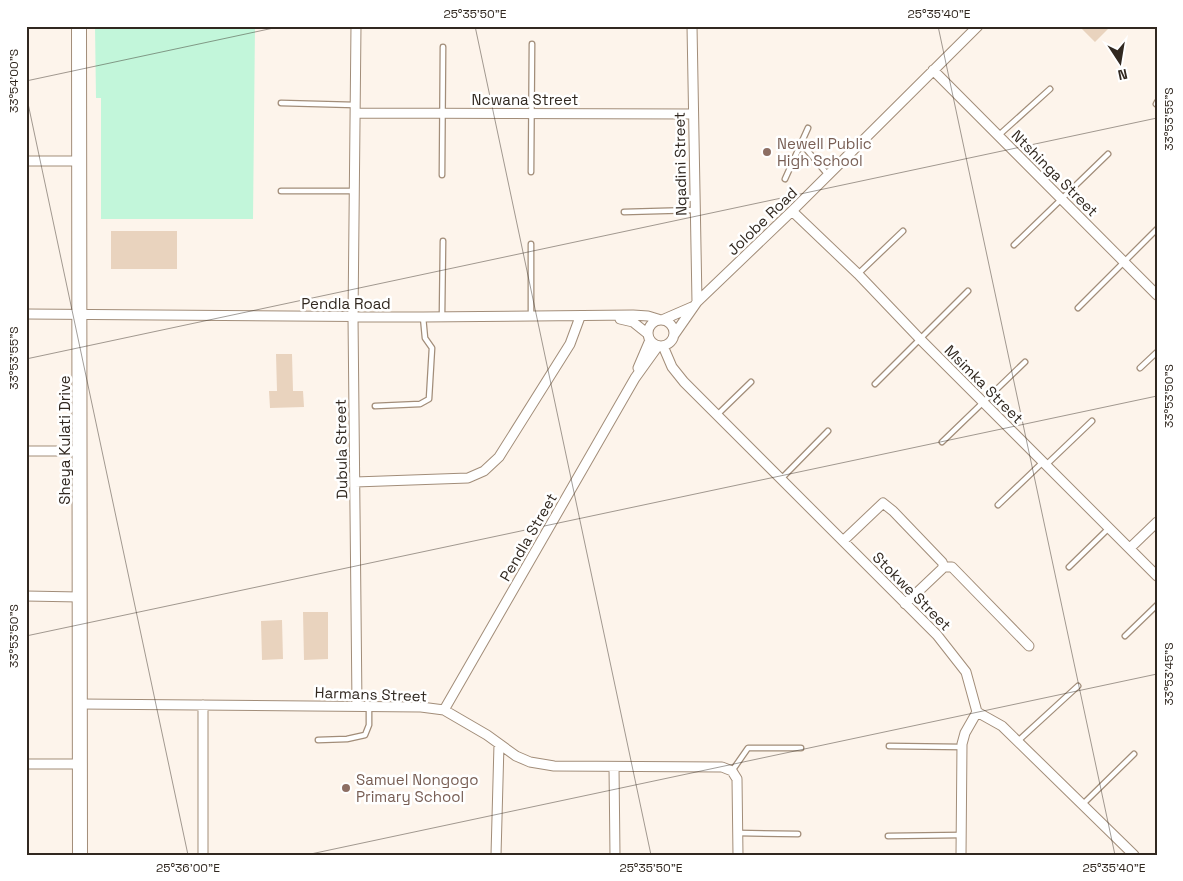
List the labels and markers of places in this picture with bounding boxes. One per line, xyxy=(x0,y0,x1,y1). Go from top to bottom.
place label: Newell Public High School xyxy=(777,134,872,170)
marker: Newell Public High School xyxy=(761,146,773,158)
place label: Samuel Nongogo Primary School xyxy=(356,770,478,806)
marker: Samuel Nongogo Primary School xyxy=(340,782,352,794)

